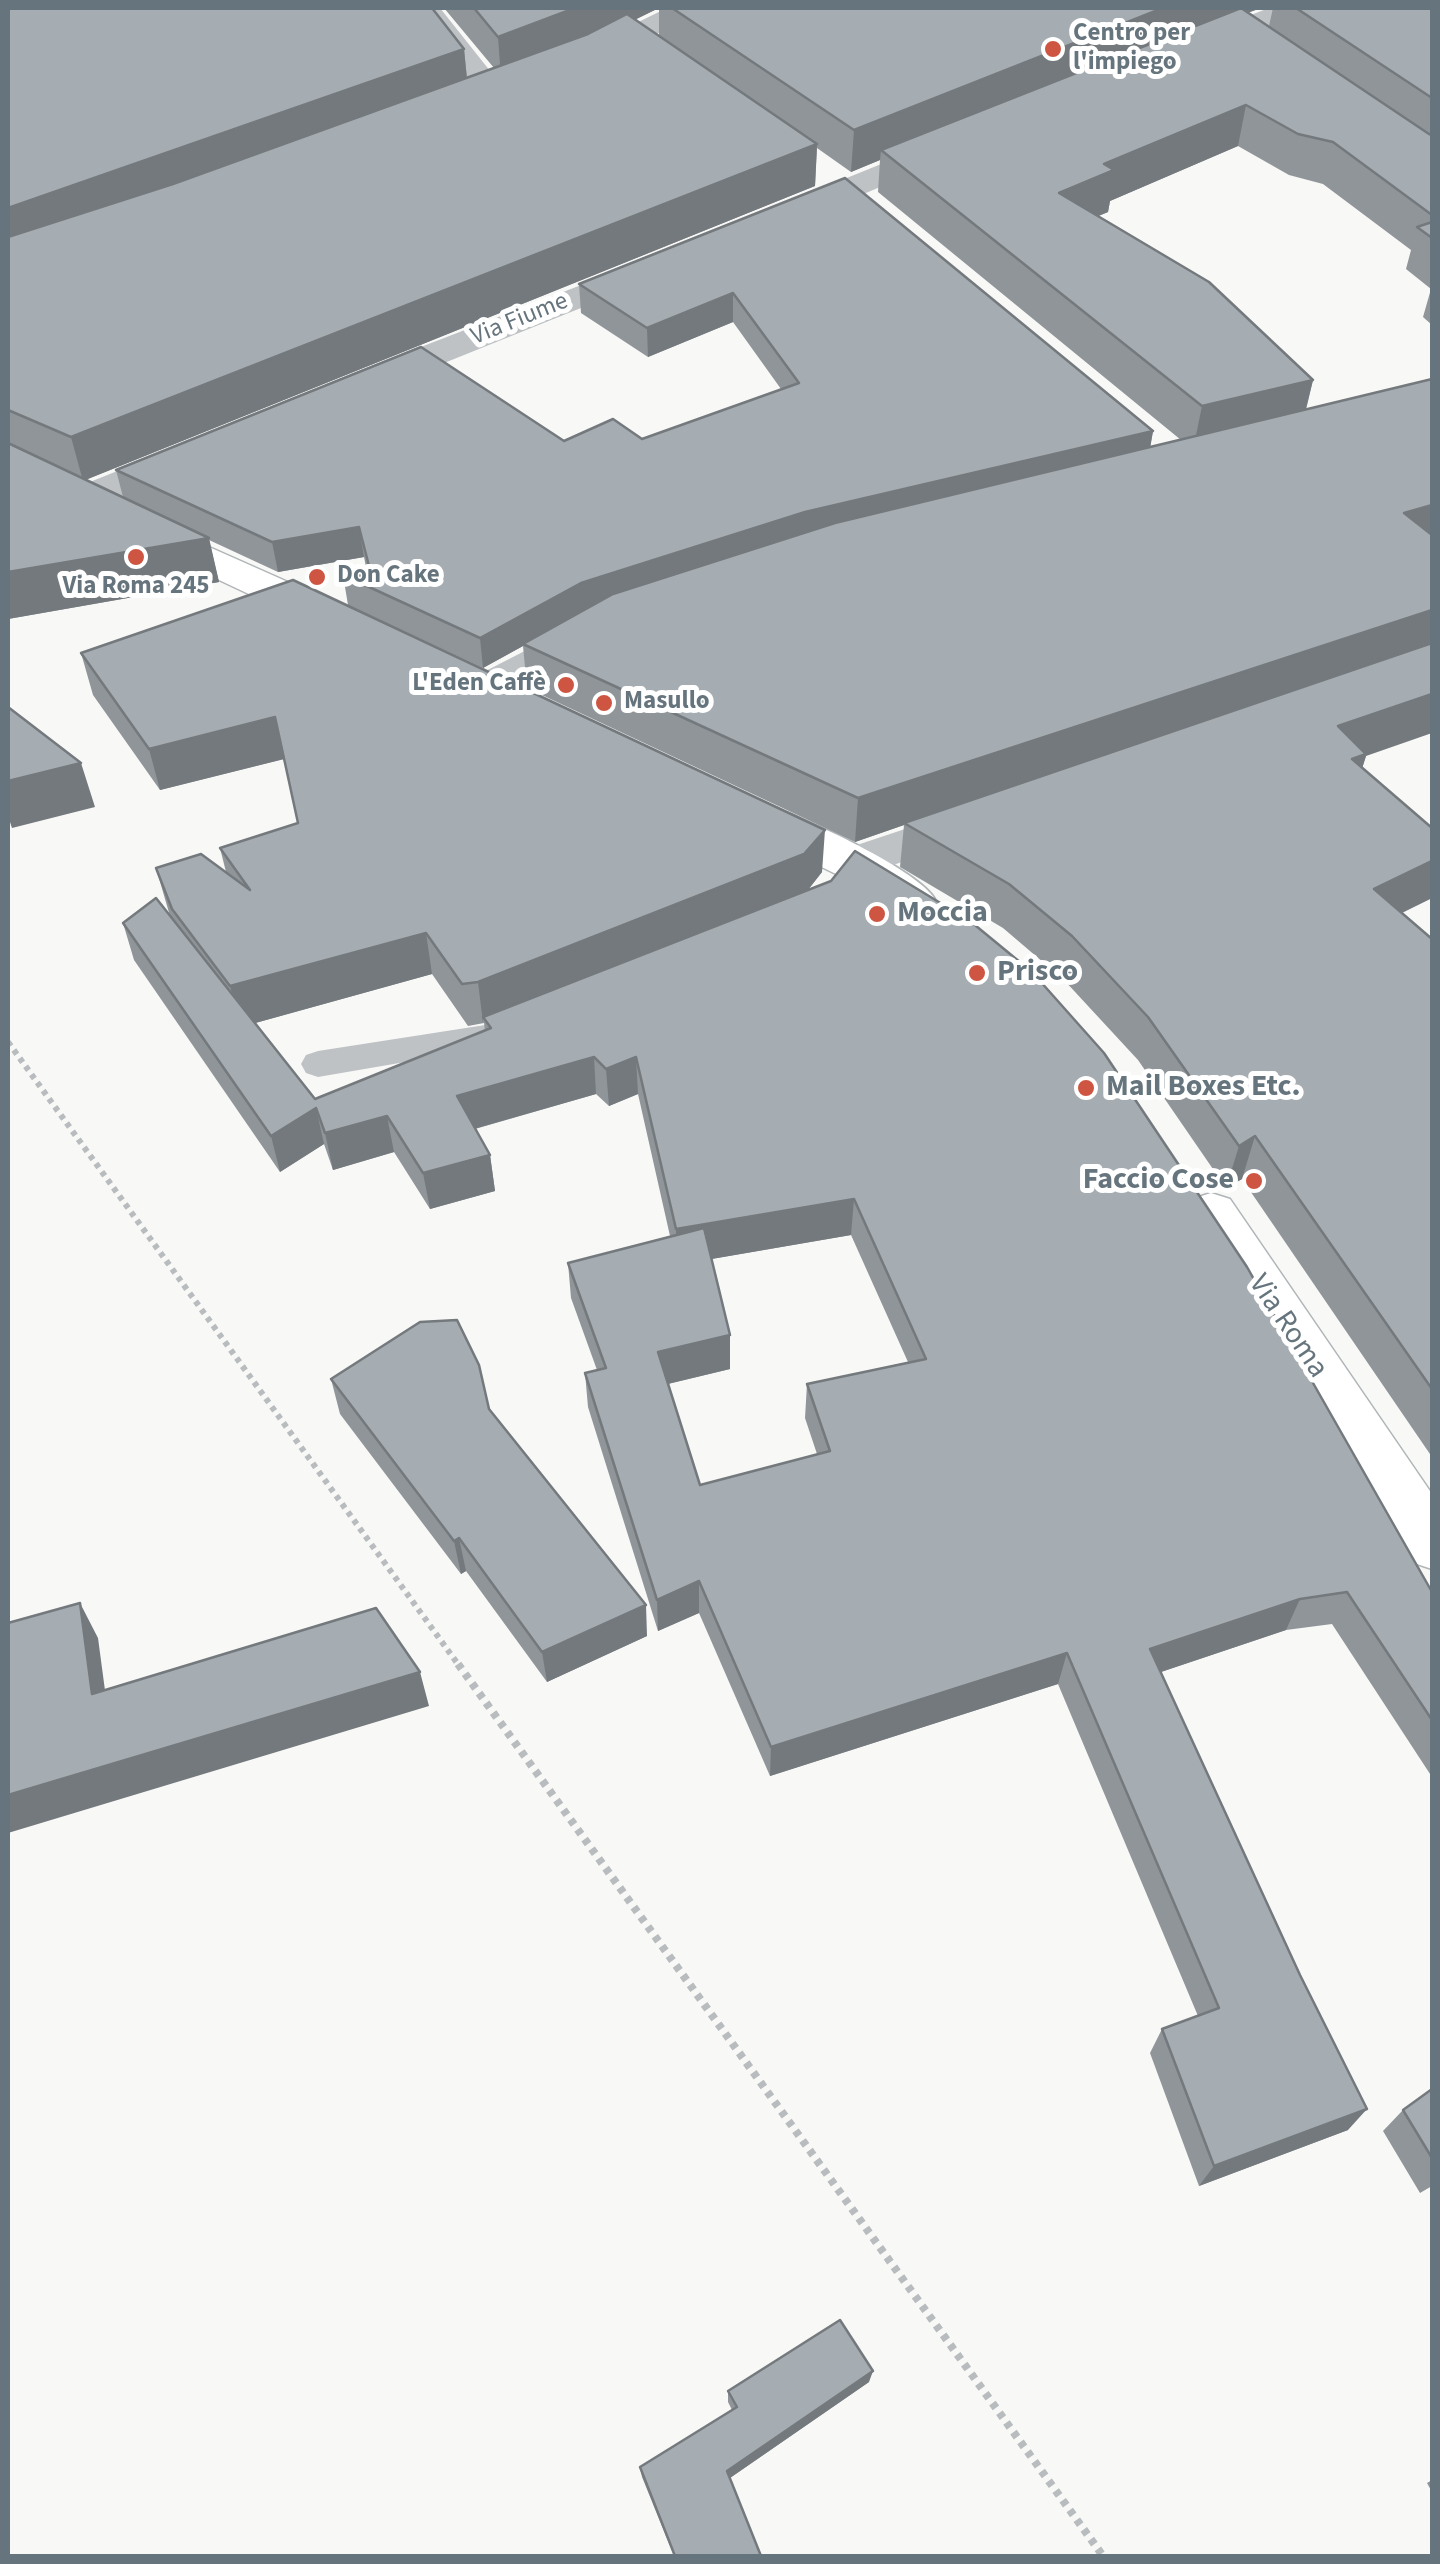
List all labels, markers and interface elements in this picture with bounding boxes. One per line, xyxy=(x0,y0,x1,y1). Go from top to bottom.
place label: Centro per l'impiego xyxy=(1073,20,1190,79)
marker: Centro per l'impiego xyxy=(1042,38,1064,60)
street label: Via Fiume xyxy=(467,287,573,353)
marker: Via Roma 245 xyxy=(125,546,147,568)
place label: Don Cake xyxy=(337,562,440,592)
marker: Don Cake xyxy=(306,566,328,588)
place label: Via Roma 245 xyxy=(62,573,210,603)
place label: L'Eden Caffè xyxy=(412,670,546,700)
marker: L'Eden Caffè xyxy=(555,674,577,696)
place label: Masullo xyxy=(624,688,710,718)
marker: Masullo xyxy=(593,692,615,714)
place label: Moccia xyxy=(897,896,988,932)
marker: Moccia xyxy=(866,903,888,925)
place label: Prisco xyxy=(997,955,1078,991)
marker: Prisco xyxy=(966,962,988,984)
place label: Mail Boxes Etc. xyxy=(1106,1070,1301,1106)
marker: Mail Boxes Etc. xyxy=(1075,1077,1097,1099)
place label: Faccio Cose xyxy=(1083,1163,1234,1199)
marker: Faccio Cose xyxy=(1243,1170,1265,1192)
street label: Via Roma xyxy=(1239,1268,1335,1386)

